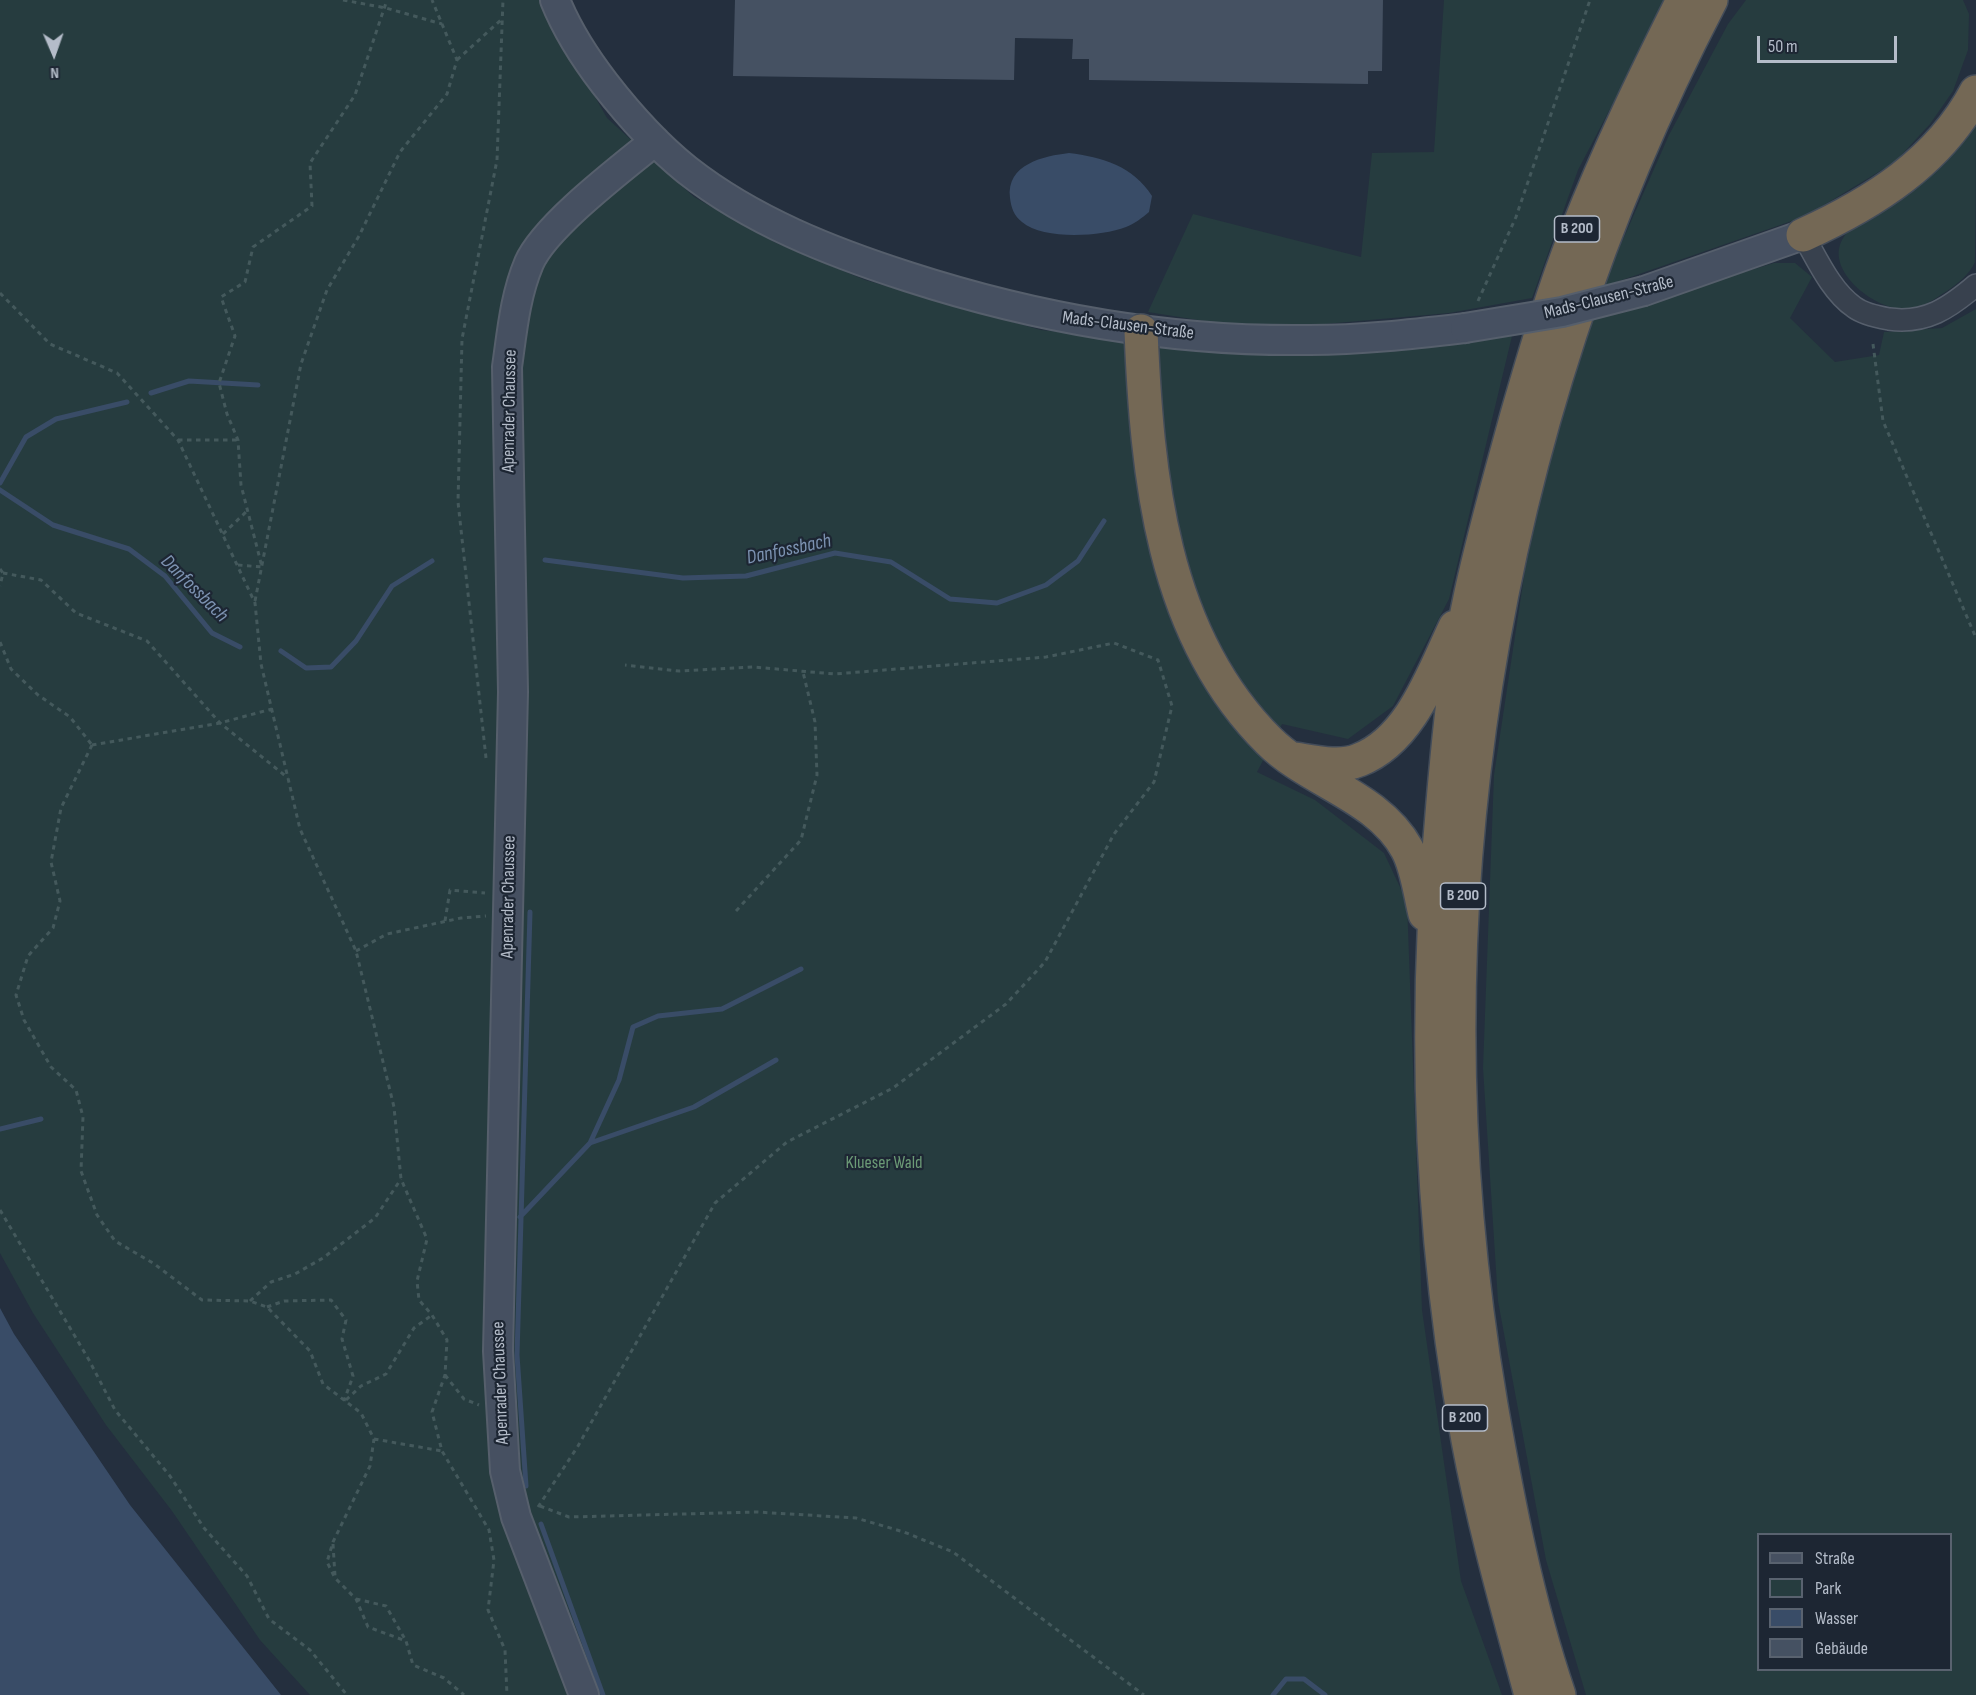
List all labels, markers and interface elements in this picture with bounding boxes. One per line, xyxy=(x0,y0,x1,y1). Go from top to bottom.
north arrow xyxy=(24,24,84,84)
scale bar xyxy=(1760,24,1900,62)
text: 50 m xyxy=(1768,36,1798,57)
text: N xyxy=(50,63,59,82)
road number: B 200 xyxy=(1554,216,1600,242)
street label: Mads-Clausen-Straße xyxy=(1542,272,1676,324)
street label: Mads-Clausen-Straße xyxy=(1061,307,1195,345)
street label: Apenrader Chaussee xyxy=(498,349,522,473)
water label: Danfossbach xyxy=(744,529,834,571)
water label: Danfossbach xyxy=(155,550,233,628)
street label: Apenrader Chaussee xyxy=(497,835,521,959)
road number: B 200 xyxy=(1440,883,1486,909)
park label: Klueser Wald xyxy=(845,1152,923,1174)
street label: Apenrader Chaussee xyxy=(488,1321,514,1445)
road number: B 200 xyxy=(1442,1405,1488,1431)
legend xyxy=(1757,1533,1952,1671)
text: Straße xyxy=(1815,1548,1855,1569)
text: Park xyxy=(1815,1578,1841,1599)
text: Wasser xyxy=(1815,1608,1858,1629)
text: Gebäude xyxy=(1815,1638,1868,1659)

